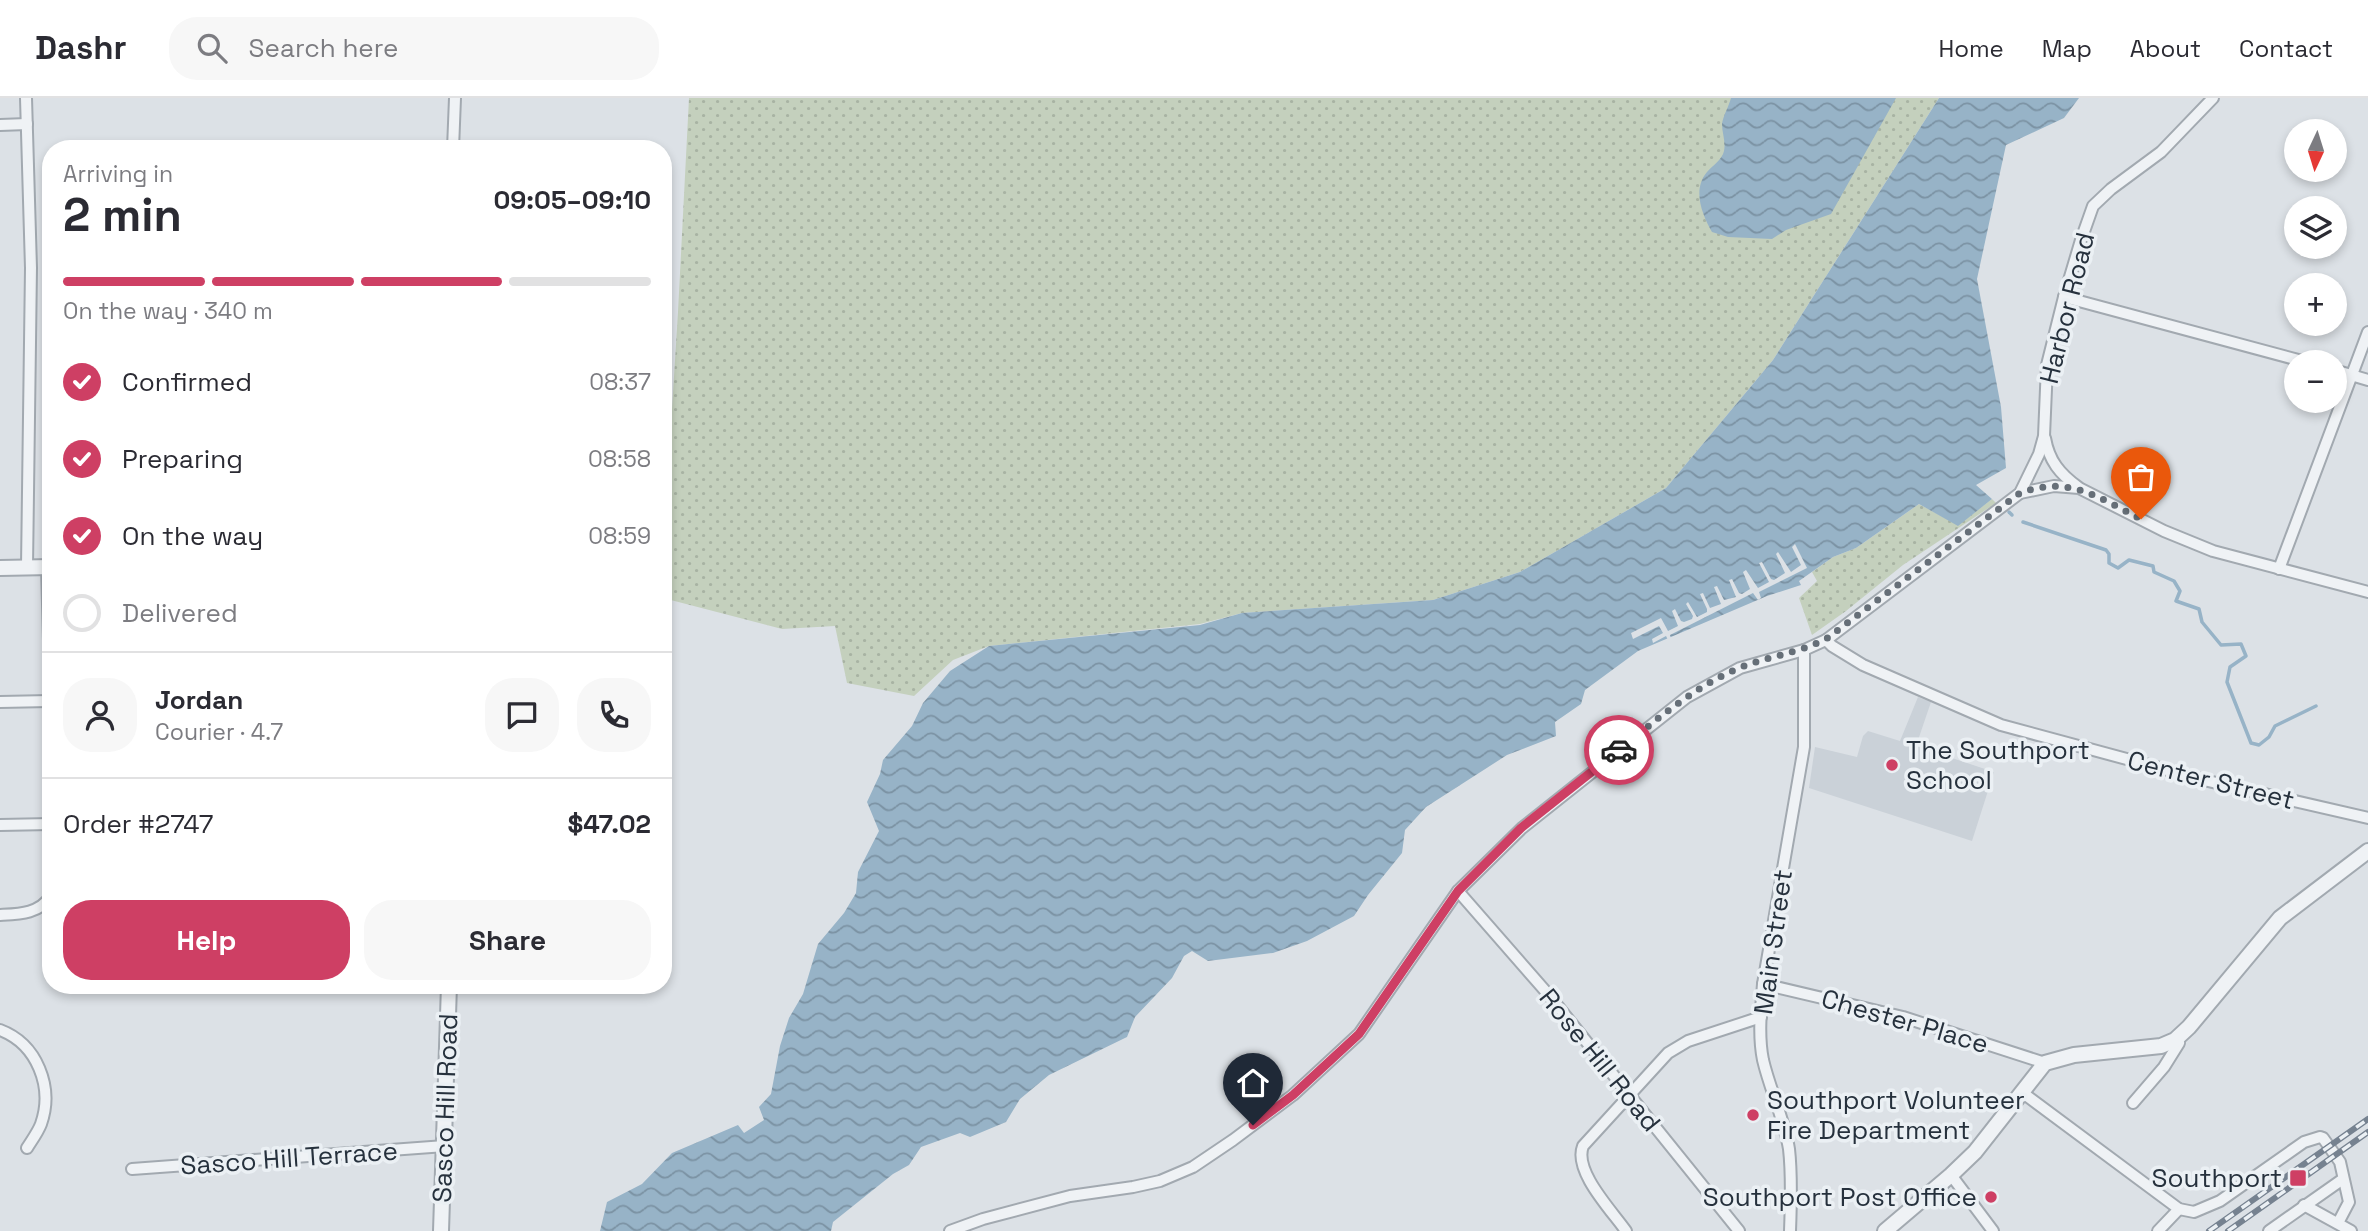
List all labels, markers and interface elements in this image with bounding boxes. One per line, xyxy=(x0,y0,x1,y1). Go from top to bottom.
search box xyxy=(169,17,659,80)
text: Dashr xyxy=(35,27,127,69)
icon: search xyxy=(193,29,231,67)
text: Search here xyxy=(249,31,398,65)
text: Home xyxy=(1938,33,2004,64)
text: Map xyxy=(2042,33,2092,64)
text: About xyxy=(2130,33,2201,64)
text: Contact xyxy=(2239,33,2333,64)
north arrow xyxy=(2284,119,2347,182)
map controls xyxy=(2284,119,2347,413)
text: Arriving in xyxy=(63,159,173,189)
text: 09:05–09:10 xyxy=(493,183,651,217)
text: 2 min xyxy=(63,186,182,244)
button: layers xyxy=(2284,196,2347,259)
street label: Harbor Road xyxy=(2032,229,2102,387)
button: + xyxy=(2284,273,2347,336)
text: On the way · 340 m xyxy=(63,296,273,326)
button: − xyxy=(2284,350,2347,413)
icon: check xyxy=(63,363,101,401)
text: Confirmed xyxy=(122,365,252,399)
text: 08:37 xyxy=(589,367,651,397)
icon: check xyxy=(63,440,101,478)
text: Preparing xyxy=(122,442,243,476)
text: 08:58 xyxy=(588,444,651,474)
pin xyxy=(2111,447,2171,519)
icon: bag xyxy=(2122,458,2160,496)
icon: check xyxy=(63,517,101,555)
text: On the way xyxy=(122,519,263,553)
text: 08:59 xyxy=(588,521,651,551)
text: Delivered xyxy=(122,596,238,630)
button: person xyxy=(63,678,137,752)
button: chat xyxy=(485,678,559,752)
button: phone xyxy=(577,678,651,752)
text: Jordan xyxy=(155,683,243,717)
courier xyxy=(1584,715,1654,785)
text: Courier · 4.7 xyxy=(155,717,283,747)
icon: car xyxy=(1600,731,1638,769)
place label: The Southport School xyxy=(1906,733,2090,797)
street label: Center Street xyxy=(2124,743,2298,817)
marker: The Southport School xyxy=(1884,757,1900,773)
text: Order #2747 xyxy=(63,807,213,841)
text: $47.02 xyxy=(567,807,651,841)
street label: Main Street xyxy=(1746,867,1800,1017)
button: Help xyxy=(63,900,350,980)
button: Share xyxy=(364,900,651,980)
street label: Rose Hill Road xyxy=(1532,981,1668,1139)
street label: Chester Place xyxy=(1817,981,1993,1061)
street label: Sasco Hill Road xyxy=(425,1013,465,1203)
pin xyxy=(1223,1053,1283,1125)
icon: home xyxy=(1234,1064,1272,1102)
place label: Southport Volunteer Fire Department xyxy=(1767,1083,2025,1147)
marker: Southport Volunteer Fire Department xyxy=(1745,1107,1761,1123)
street label: Sasco Hill Terrace xyxy=(179,1133,399,1183)
place label: Southport xyxy=(2152,1161,2282,1195)
marker: Southport xyxy=(2288,1168,2308,1188)
place label: Southport Post Office xyxy=(1703,1180,1977,1214)
marker: Southport Post Office xyxy=(1983,1189,1999,1205)

